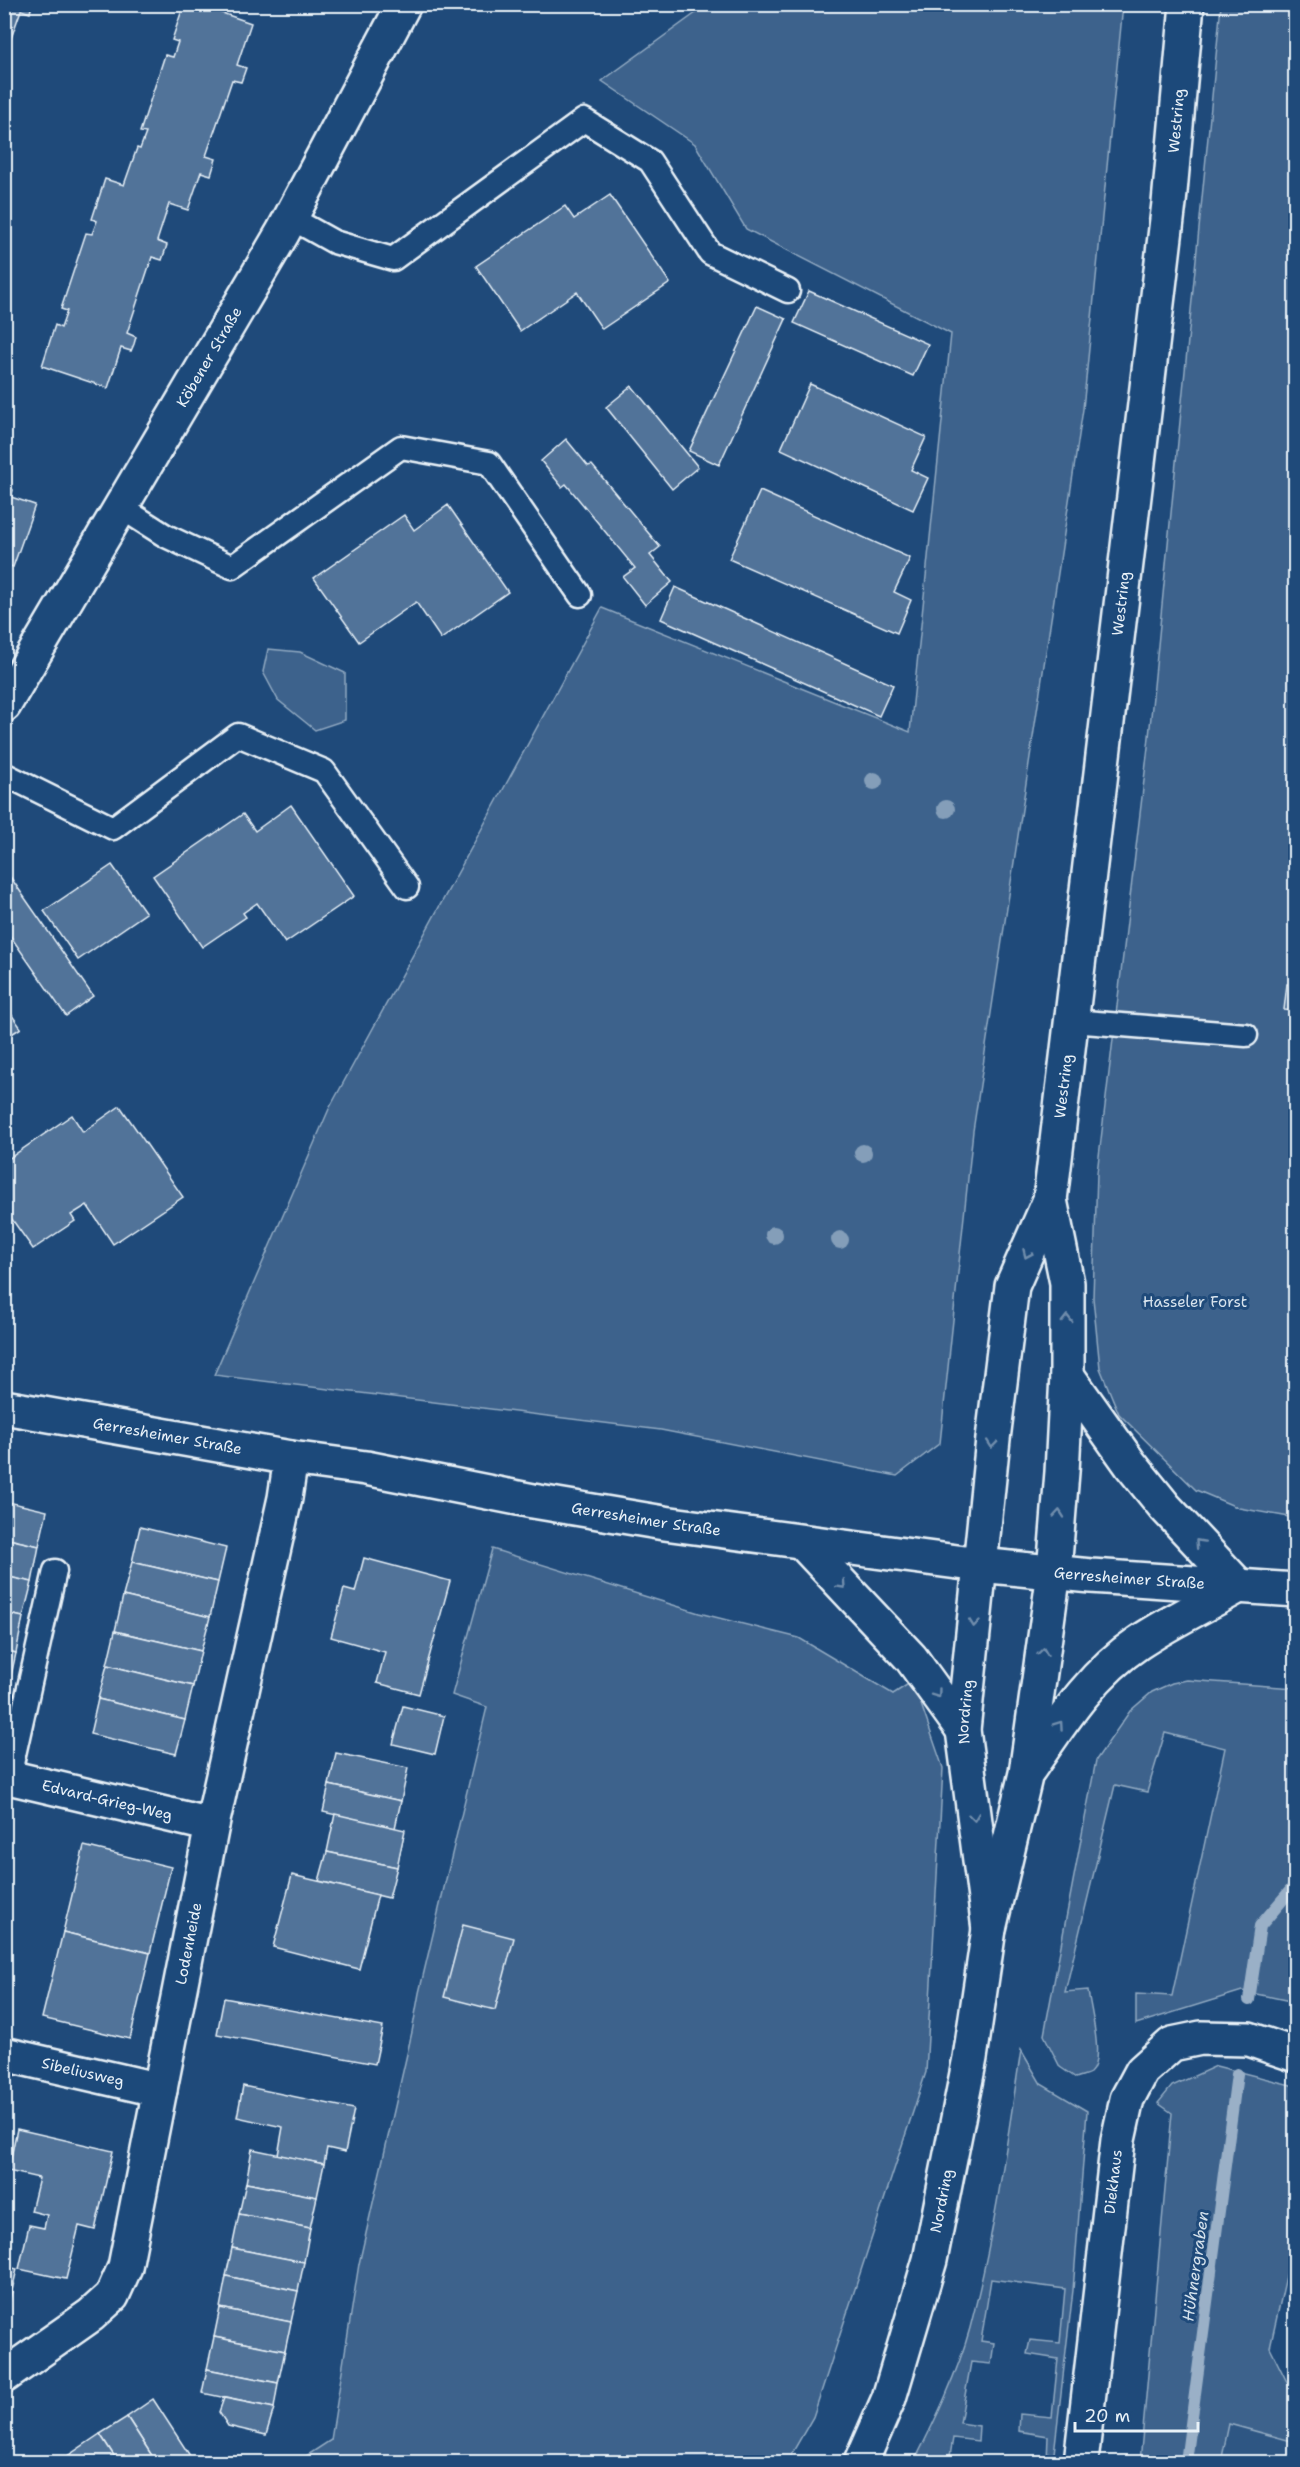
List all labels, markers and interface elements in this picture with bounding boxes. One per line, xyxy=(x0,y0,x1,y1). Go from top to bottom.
street label: Westring xyxy=(1164,88,1189,154)
street label: Köbener Straße xyxy=(172,303,247,411)
street label: Westring xyxy=(1107,570,1135,637)
street label: Westring xyxy=(1050,1053,1077,1119)
one-way arrow xyxy=(1022,1247,1034,1258)
park label: Hasseler Forst xyxy=(1143,1292,1247,1312)
one-way arrow xyxy=(1061,1315,1073,1324)
street label: Gerresheimer Straße xyxy=(91,1413,244,1459)
one-way arrow xyxy=(986,1440,999,1449)
street label: Gerresheimer Straße xyxy=(570,1498,722,1540)
one-way arrow xyxy=(1052,1510,1065,1519)
one-way arrow xyxy=(1195,1540,1206,1550)
street label: Gerresheimer Straße xyxy=(1053,1562,1205,1594)
one-way arrow xyxy=(835,1578,846,1588)
one-way arrow xyxy=(968,1618,981,1627)
one-way arrow xyxy=(1036,1648,1048,1657)
street label: Nordring xyxy=(953,1678,978,1745)
one-way arrow xyxy=(930,1687,941,1698)
one-way arrow xyxy=(1052,1720,1063,1731)
street label: Edvard-Grieg-Weg xyxy=(40,1775,174,1825)
one-way arrow xyxy=(968,1812,980,1821)
street label: Lodenheide xyxy=(171,1901,207,1986)
street label: Sibeliusweg xyxy=(40,2053,126,2091)
street label: Diekhaus xyxy=(1100,2148,1127,2215)
street label: Nordring xyxy=(926,2167,958,2235)
water label: Hühnergraben xyxy=(1177,2210,1214,2323)
scale bar xyxy=(1075,2395,1198,2433)
text: 20 m xyxy=(1084,2404,1130,2428)

